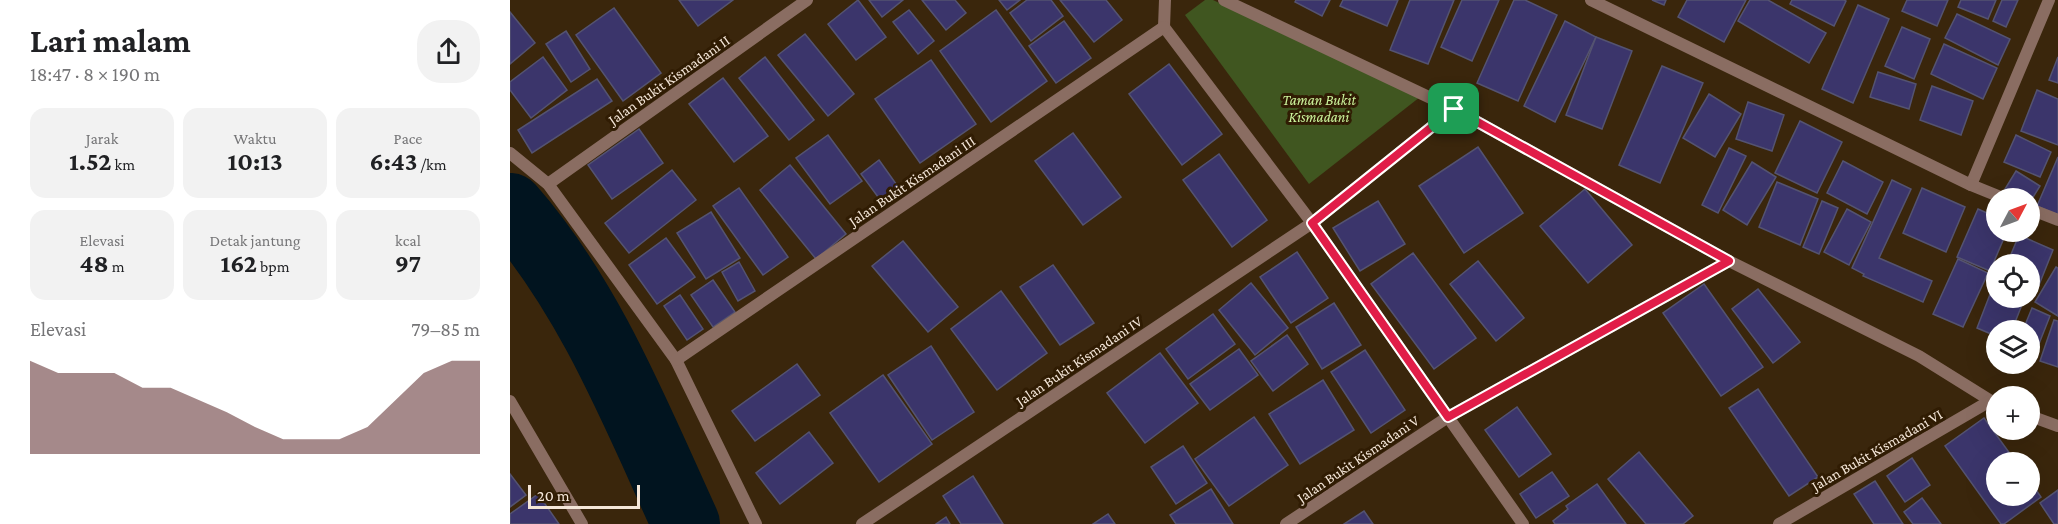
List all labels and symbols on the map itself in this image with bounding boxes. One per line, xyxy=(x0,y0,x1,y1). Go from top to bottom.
street label: Jalan Bukit Kismadani II xyxy=(604,32,733,130)
pin xyxy=(1428,83,1479,134)
park label: Taman Bukit Kismadani xyxy=(1282,92,1356,125)
street label: Jalan Bukit Kismadani III xyxy=(844,133,979,231)
north arrow xyxy=(1986,188,2040,242)
street label: Jalan Bukit Kismadani IV xyxy=(1011,313,1146,411)
street label: Jalan Bukit Kismadani VI xyxy=(1807,406,1946,496)
street label: Jalan Bukit Kismadani V xyxy=(1292,412,1423,508)
scale bar xyxy=(528,482,640,510)

